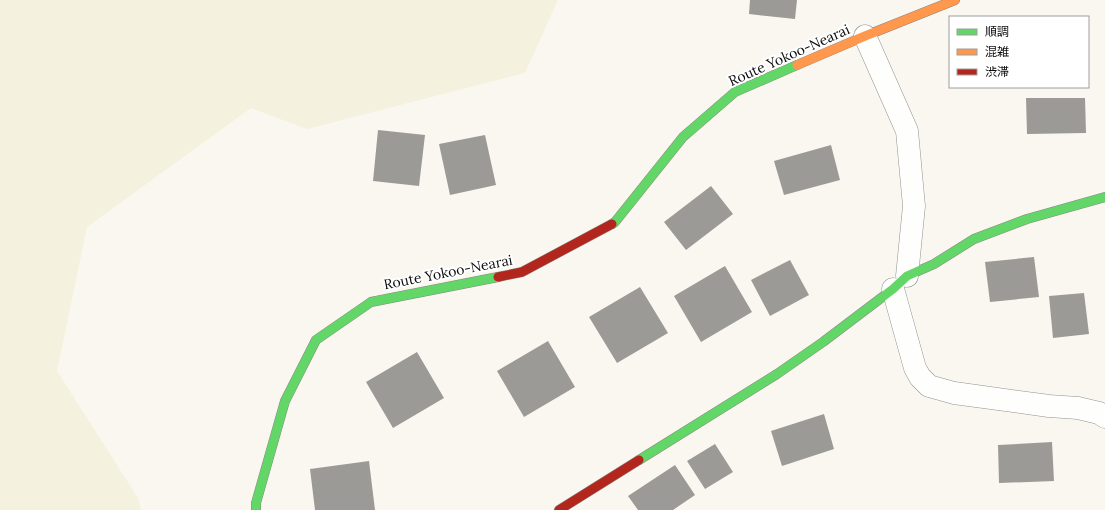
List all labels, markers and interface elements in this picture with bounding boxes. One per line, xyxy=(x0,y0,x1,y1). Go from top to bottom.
legend xyxy=(949,16,1089,88)
street label: Route Yokoo-Nearai xyxy=(726,20,852,90)
text: 順調 xyxy=(985,24,1009,39)
text: 混雑 xyxy=(985,44,1009,59)
text: 渋滞 xyxy=(985,64,1009,79)
street label: Route Yokoo-Nearai xyxy=(382,251,514,293)

